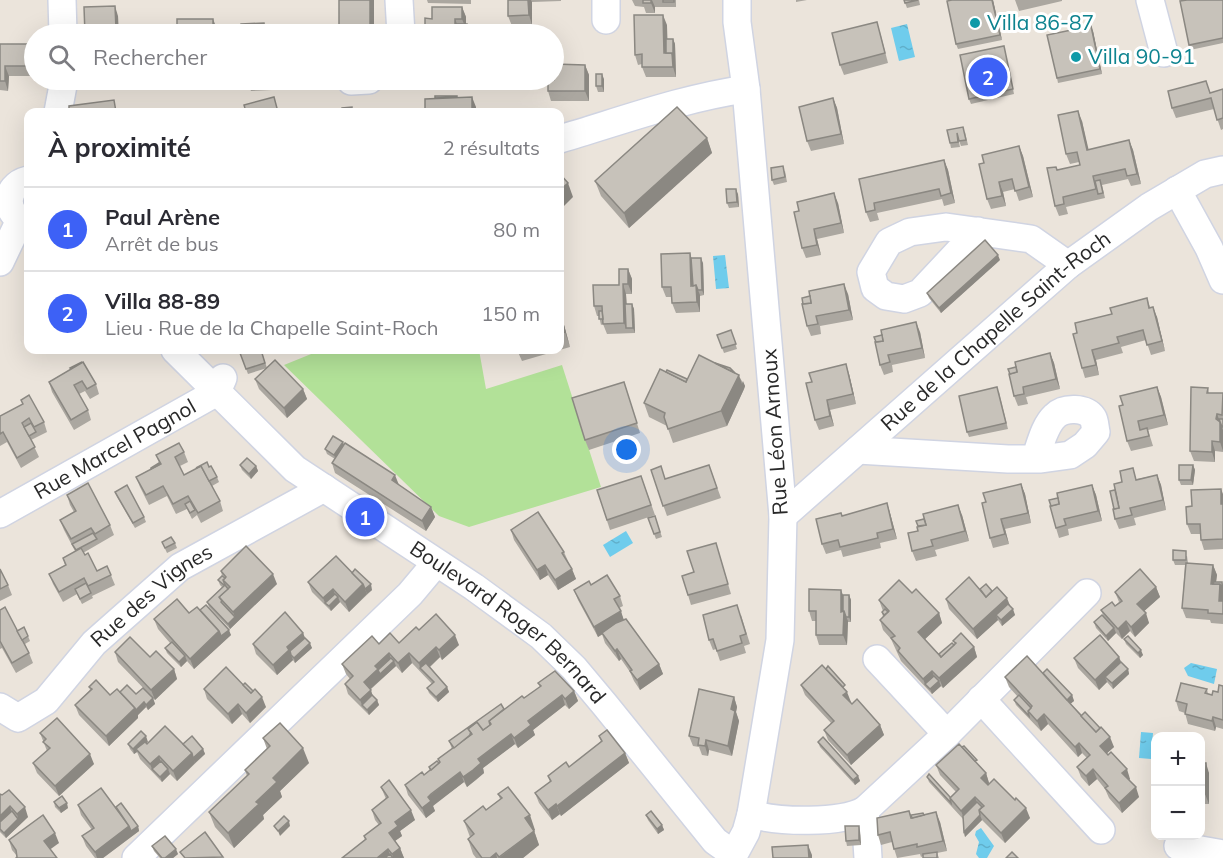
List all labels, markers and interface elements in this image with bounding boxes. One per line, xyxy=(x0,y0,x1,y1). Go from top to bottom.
place label: Villa 86-87 xyxy=(987,9,1094,35)
marker: Villa 86-87 xyxy=(968,16,982,30)
search box xyxy=(24,24,564,90)
icon: search xyxy=(45,41,78,74)
text: Rechercher xyxy=(93,43,207,71)
place label: Villa 90-91 xyxy=(1088,43,1195,69)
marker: Villa 90-91 xyxy=(1069,50,1083,64)
pin: 2 xyxy=(968,54,1008,100)
text: À proximité xyxy=(48,131,191,164)
text: 2 résultats xyxy=(443,135,540,160)
text: Paul Arène xyxy=(105,203,220,231)
text: 1 xyxy=(62,217,74,242)
text: 80 m xyxy=(493,217,540,242)
street label: Rue de la Chapelle Saint-Roch xyxy=(875,225,1115,436)
text: Arrêt de bus xyxy=(105,231,219,256)
text: Villa 88-89 xyxy=(105,287,220,315)
text: 2 xyxy=(62,301,74,326)
text: 150 m xyxy=(481,301,540,326)
text: Lieu · Rue de la Chapelle Saint-Roch xyxy=(105,315,439,340)
street label: Rue Léon Arnoux xyxy=(755,348,793,516)
street label: Rue Marcel Pagnol xyxy=(29,393,200,504)
your location xyxy=(612,435,641,464)
pin: 1 xyxy=(346,494,385,540)
street label: Boulevard Roger Bernard xyxy=(405,534,612,708)
street label: Rue des Vignes xyxy=(85,538,217,652)
map controls xyxy=(1151,732,1205,840)
button: + xyxy=(1151,732,1205,786)
button: − xyxy=(1151,786,1205,840)

